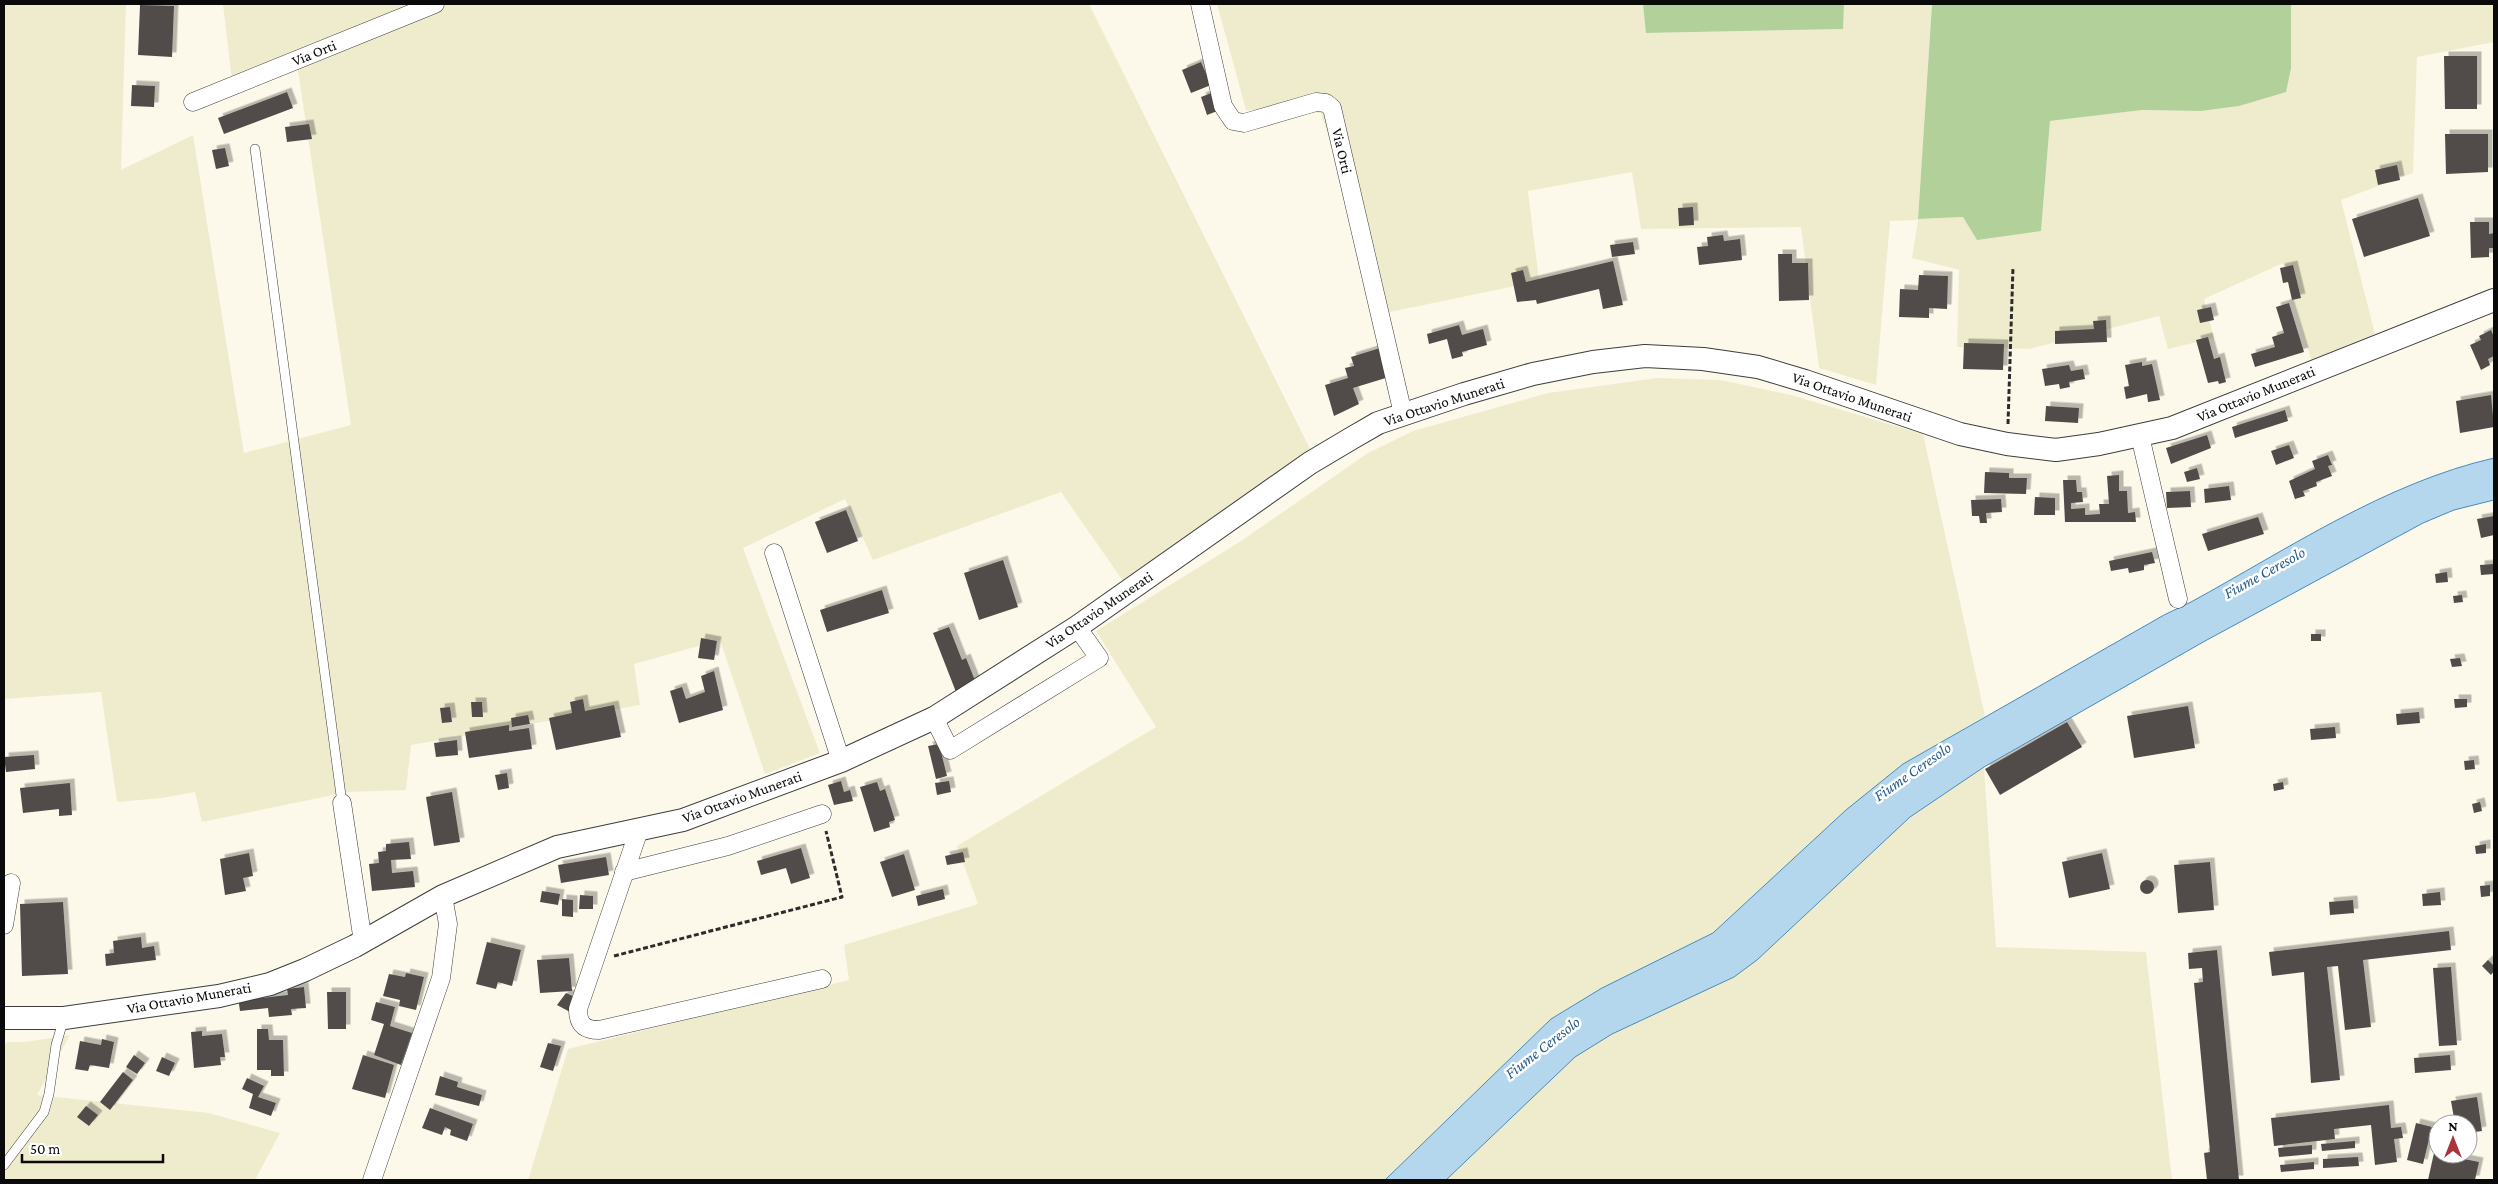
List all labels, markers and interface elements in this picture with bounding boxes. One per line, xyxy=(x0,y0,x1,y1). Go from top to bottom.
street label: Via Orti xyxy=(290,37,339,69)
street label: Via Orti xyxy=(1329,127,1355,175)
street label: Via Ottavio Munerati xyxy=(2195,363,2317,425)
street label: Via Ottavio Munerati xyxy=(1790,369,1914,425)
street label: Via Ottavio Munerati xyxy=(1382,375,1506,429)
water label: Fiume Ceresolo xyxy=(2221,543,2308,602)
street label: Via Ottavio Munerati xyxy=(1042,568,1156,652)
water label: Fiume Ceresolo xyxy=(1870,738,1954,804)
street label: Via Ottavio Munerati xyxy=(680,768,804,826)
street label: Via Ottavio Munerati xyxy=(126,979,252,1017)
water label: Fiume Ceresolo xyxy=(1502,1013,1583,1082)
north arrow xyxy=(2428,1114,2478,1164)
text: N xyxy=(2448,1118,2458,1134)
scale bar xyxy=(22,1132,164,1164)
text: 50 m xyxy=(30,1141,60,1157)

